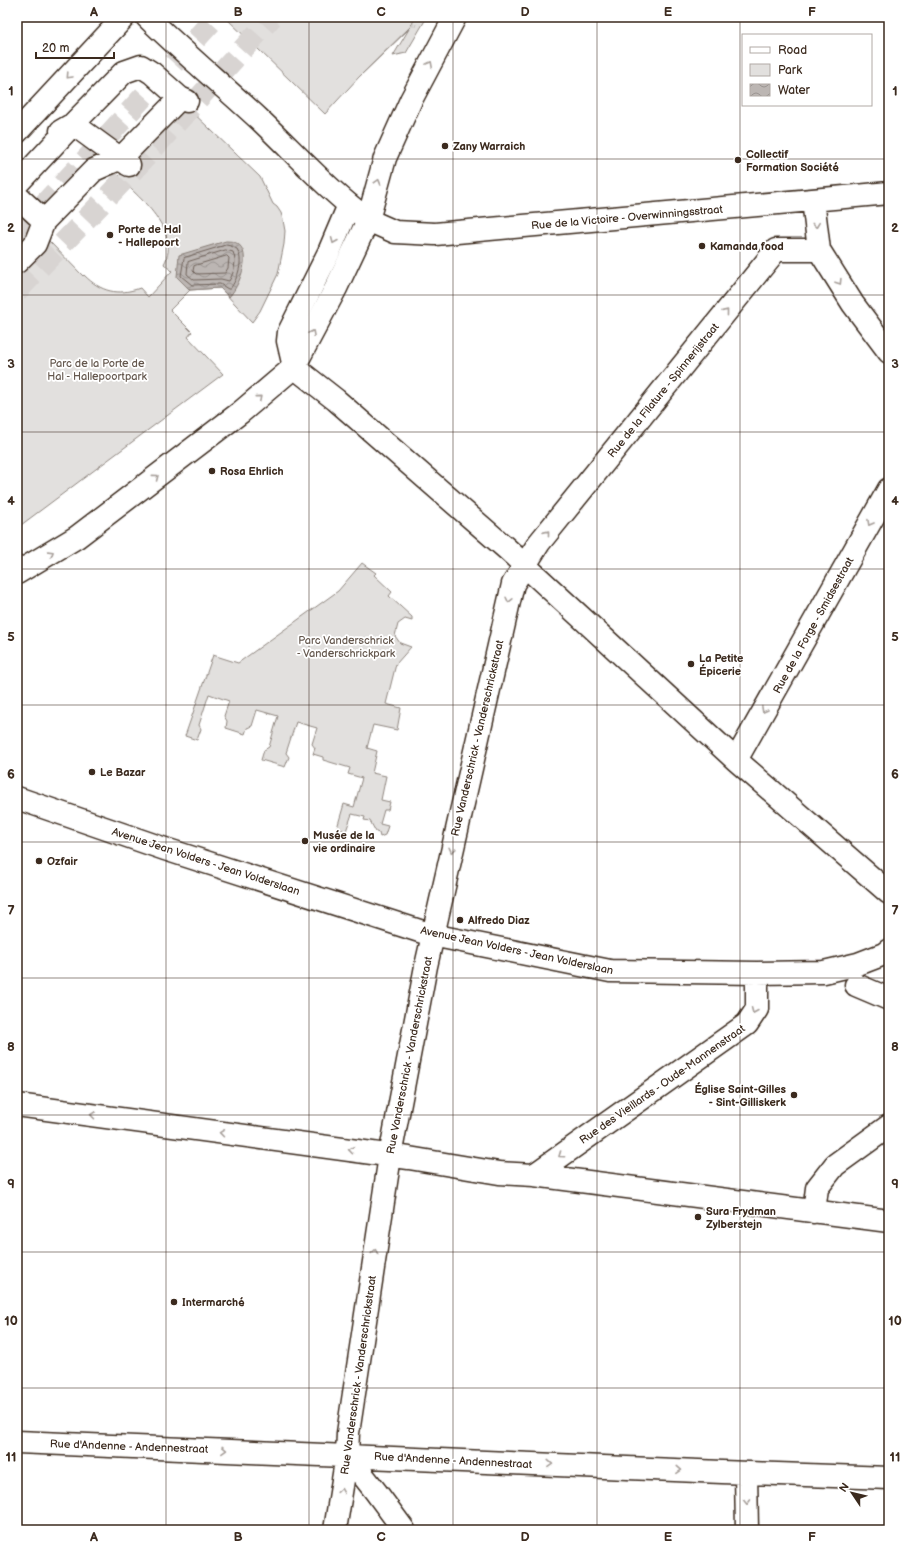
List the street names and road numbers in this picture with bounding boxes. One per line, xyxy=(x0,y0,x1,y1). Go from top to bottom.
street label: Rue de la Victoire - Overwinningsstraat xyxy=(531,203,724,232)
street label: Rue de la Filature - Spinnerijstraat xyxy=(605,320,722,460)
street label: Rue de la Forge - Smidsestraat xyxy=(770,554,857,696)
street label: Rue Vanderschrick - Vanderschrickstraat xyxy=(449,638,507,837)
street label: Avenue Jean Volders - Jean Volderslaan xyxy=(110,825,301,898)
street label: Avenue Jean Volders - Jean Volderslaan xyxy=(419,924,614,977)
street label: Rue Vanderschrick - Vanderschrickstraat xyxy=(384,955,435,1155)
street label: Rue des Vieillards - Oude-Mannenstraat xyxy=(577,1022,748,1147)
street label: Rue Vanderschrick - Vanderschrickstraat xyxy=(338,1274,379,1475)
street label: Rue d'Andenne - Andennestraat xyxy=(50,1437,209,1456)
street label: Rue d'Andenne - Andennestraat xyxy=(374,1450,533,1471)

